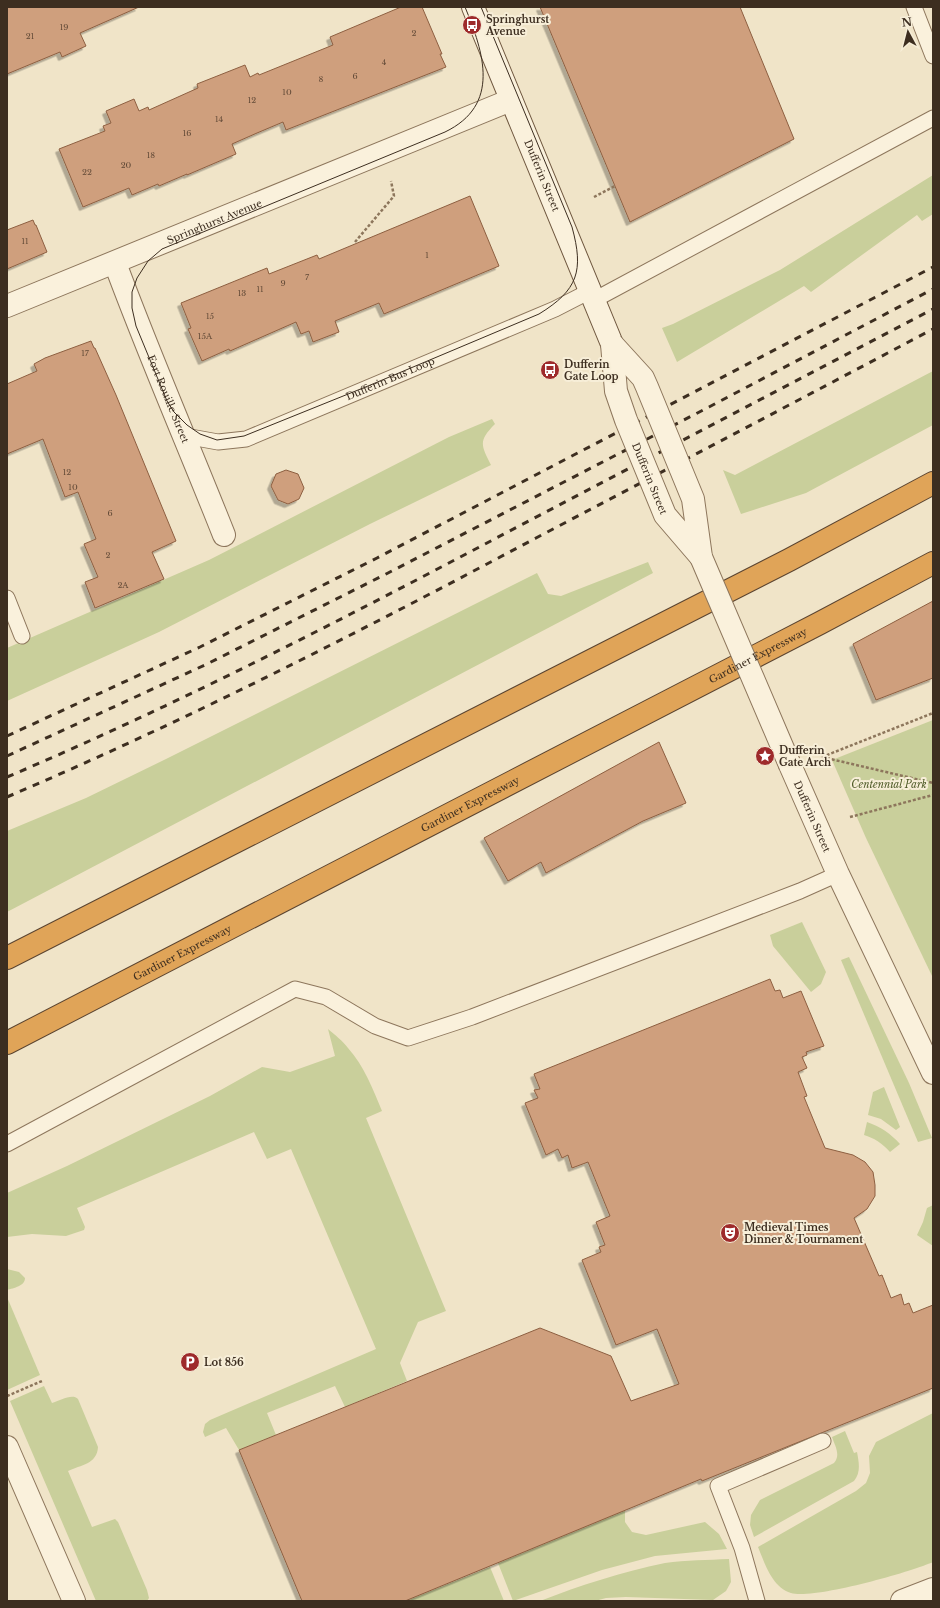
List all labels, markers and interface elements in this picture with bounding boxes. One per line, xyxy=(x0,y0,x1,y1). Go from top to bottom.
north arrow xyxy=(888,12,928,52)
place label: Springhurst Avenue xyxy=(485,13,549,38)
bus stop icon: Springhurst Avenue xyxy=(461,14,483,36)
text: N xyxy=(901,14,913,30)
house number: 19 xyxy=(60,22,68,32)
house number: 2 xyxy=(412,28,417,38)
house number: 21 xyxy=(26,31,35,41)
house number: 4 xyxy=(382,57,387,67)
house number: 6 xyxy=(352,71,358,81)
house number: 8 xyxy=(319,74,324,84)
house number: 10 xyxy=(282,87,292,97)
house number: 12 xyxy=(248,95,256,105)
house number: 14 xyxy=(215,114,223,124)
house number: 16 xyxy=(183,128,191,138)
street label: Dufferin Street xyxy=(521,138,563,214)
house number: 18 xyxy=(147,150,155,160)
house number: 20 xyxy=(121,160,132,170)
house number: 22 xyxy=(82,167,92,177)
street label: Springhurst Avenue xyxy=(165,196,264,247)
house number: 11 xyxy=(21,236,29,246)
house number: 1 xyxy=(425,250,429,260)
house number: 7 xyxy=(305,272,310,282)
house number: 9 xyxy=(280,278,286,288)
house number: 11 xyxy=(256,284,264,294)
house number: 13 xyxy=(238,288,246,298)
house number: 15 xyxy=(206,311,215,321)
house number: 15A xyxy=(198,331,213,341)
house number: 17 xyxy=(81,348,90,358)
street label: Fort Rouille Street xyxy=(144,353,192,445)
street label: Dufferin Bus Loop xyxy=(344,354,437,403)
place label: Dufferin Gate Loop xyxy=(564,358,619,383)
bus stop icon: Dufferin Gate Loop xyxy=(539,359,561,381)
street label: Dufferin Street xyxy=(629,441,670,517)
house number: 12 xyxy=(63,467,71,477)
house number: 10 xyxy=(68,482,78,492)
house number: 6 xyxy=(107,508,113,518)
house number: 2 xyxy=(106,550,111,560)
house number: 2A xyxy=(117,580,129,590)
street label: Gardiner Expressway xyxy=(707,625,810,686)
place label: Dufferin Gate Arch xyxy=(779,744,832,769)
place icon: Dufferin Gate Arch xyxy=(754,745,776,767)
street label: Gardiner Expressway xyxy=(419,773,522,835)
park label: Centennial Park xyxy=(851,778,927,791)
street label: Dufferin Street xyxy=(791,779,834,854)
street label: Gardiner Expressway xyxy=(131,922,234,984)
place label: Medieval Times Dinner & Tournament xyxy=(744,1221,863,1246)
theatre icon: Medieval Times Dinner & Tournament xyxy=(719,1222,741,1244)
parking icon: Lot 856 xyxy=(179,1351,201,1373)
place label: Lot 856 xyxy=(204,1356,244,1369)

